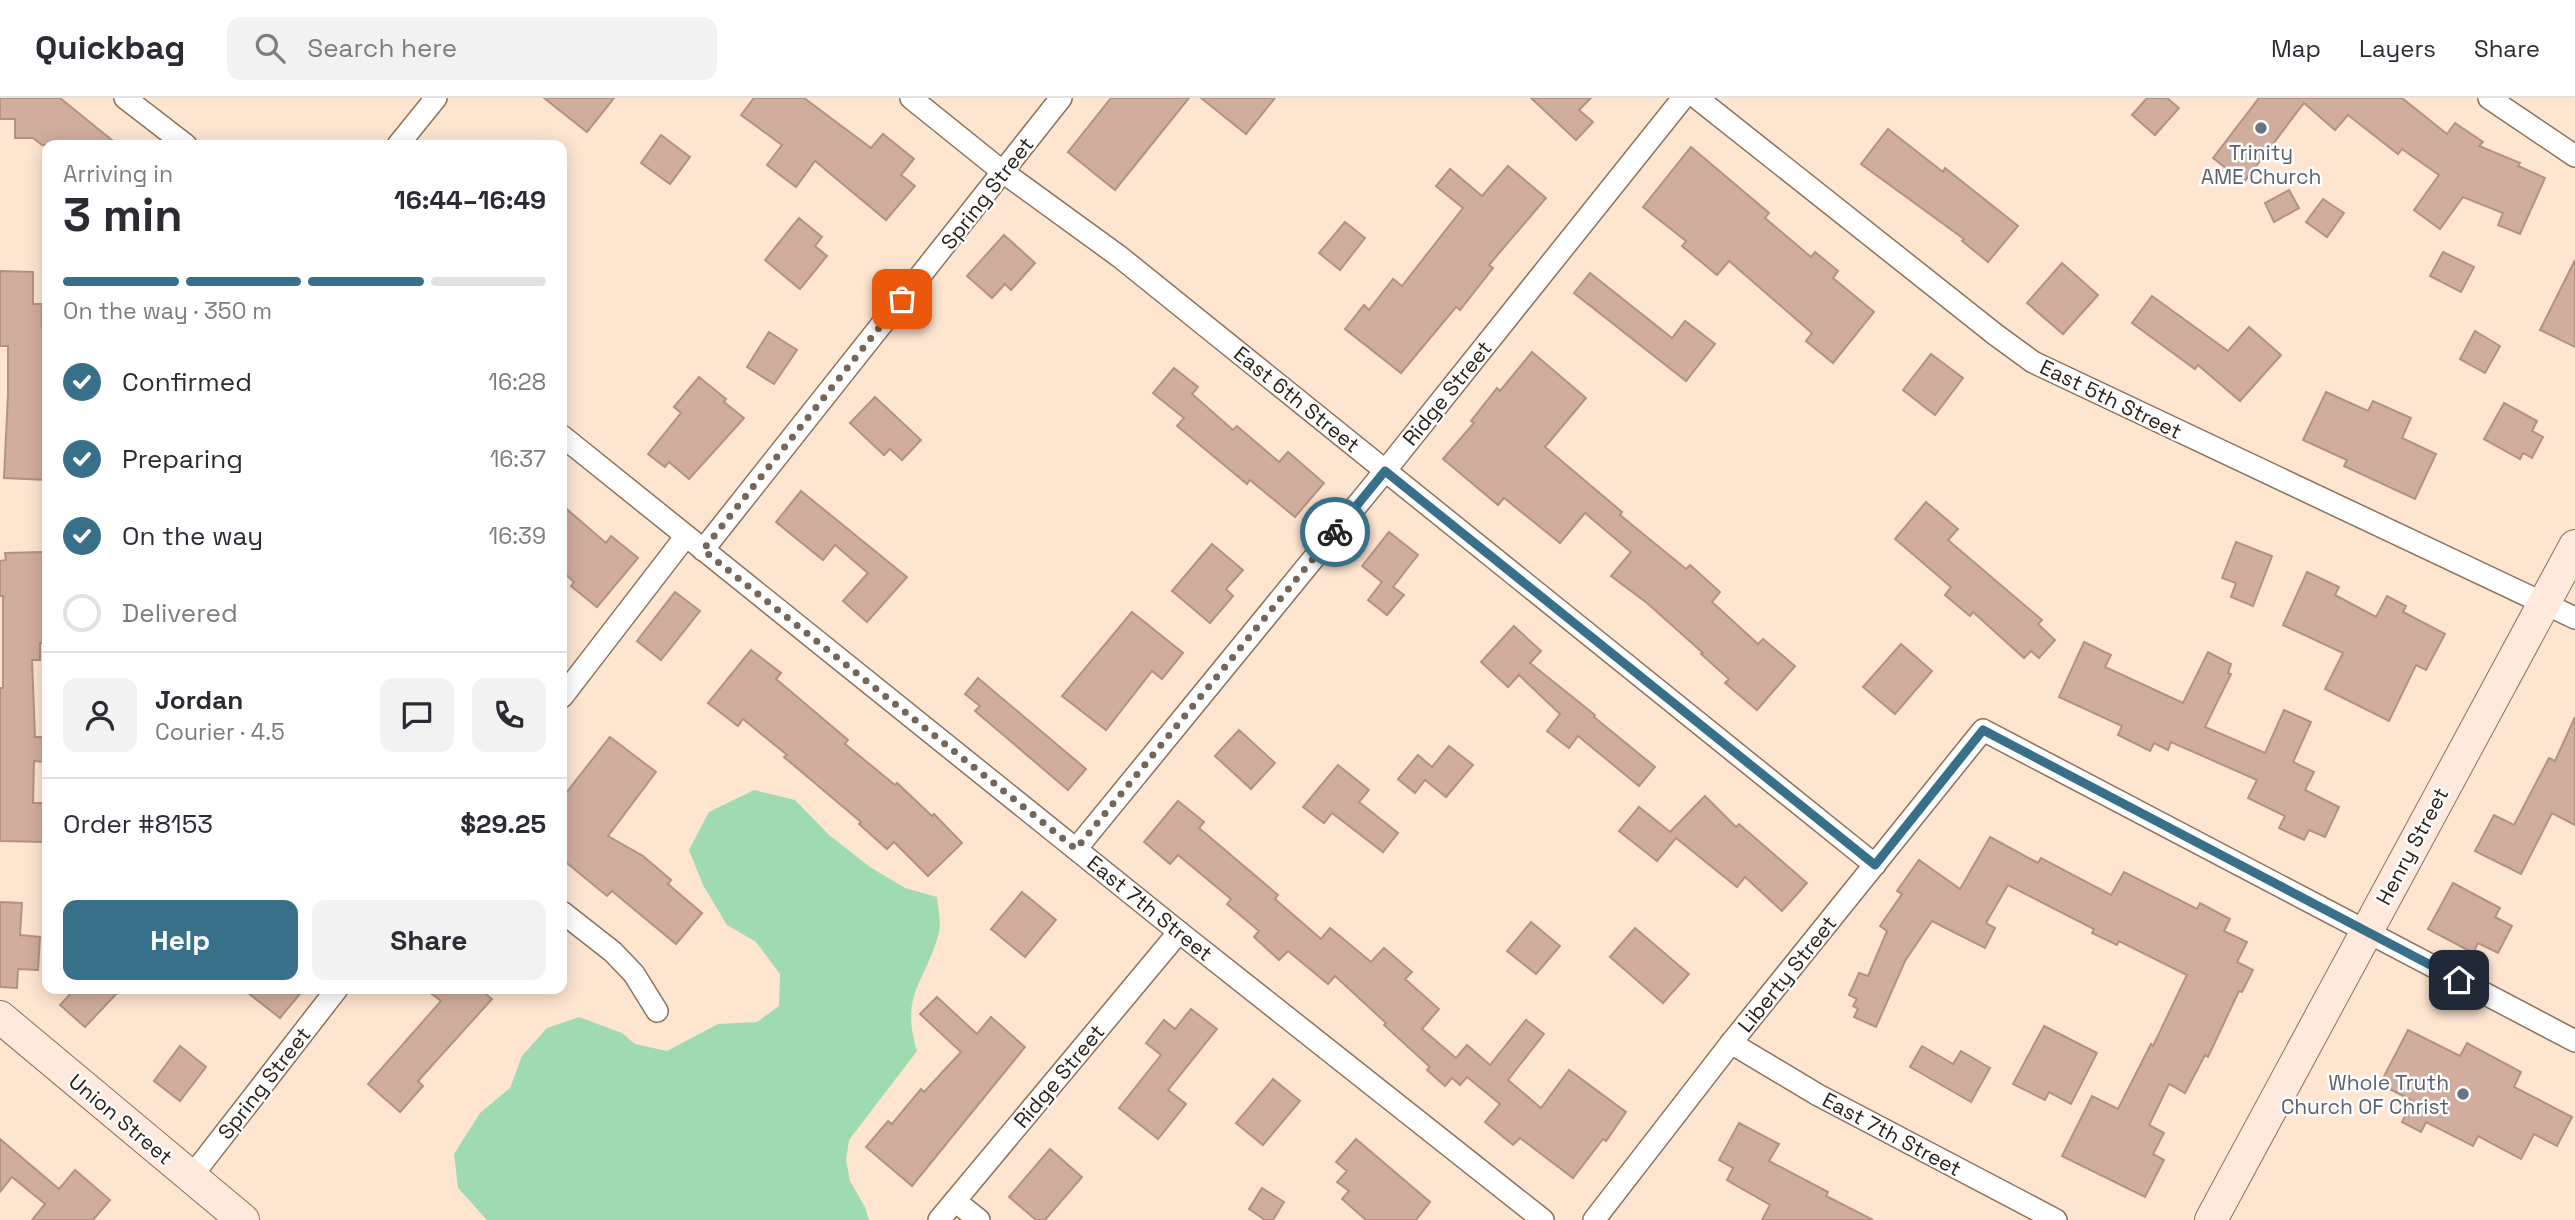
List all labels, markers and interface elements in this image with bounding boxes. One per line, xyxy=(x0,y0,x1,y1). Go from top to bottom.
search box xyxy=(227,17,717,80)
text: Quickbag xyxy=(35,27,185,69)
icon: search xyxy=(251,29,289,67)
text: Search here xyxy=(307,31,457,65)
text: Map xyxy=(2271,33,2321,64)
text: Layers xyxy=(2359,33,2436,64)
text: Share xyxy=(2474,33,2540,64)
marker: Trinity AME Church xyxy=(2253,120,2269,136)
street label: Spring Street xyxy=(935,131,1039,255)
place label: Trinity AME Church xyxy=(2201,139,2321,190)
text: Arriving in xyxy=(63,159,173,189)
text: 16:44–16:49 xyxy=(394,183,546,217)
text: 3 min xyxy=(63,186,183,244)
pin xyxy=(872,269,932,329)
icon: bag xyxy=(883,280,921,318)
text: On the way · 350 m xyxy=(63,296,272,326)
street label: Ridge Street xyxy=(1396,335,1498,451)
street label: East 6th Street xyxy=(1228,340,1366,458)
street label: East 5th Street xyxy=(2036,353,2186,445)
icon: check xyxy=(63,363,101,401)
text: Confirmed xyxy=(122,365,252,399)
text: 16:28 xyxy=(488,367,546,397)
icon: check xyxy=(63,440,101,478)
text: Preparing xyxy=(122,442,243,476)
text: 16:37 xyxy=(490,444,546,474)
courier xyxy=(1300,497,1370,567)
icon: bike xyxy=(1316,513,1354,551)
icon: check xyxy=(63,517,101,555)
text: On the way xyxy=(122,519,263,553)
text: 16:39 xyxy=(489,521,546,551)
text: Delivered xyxy=(122,596,238,630)
button: person xyxy=(63,678,137,752)
button: chat xyxy=(380,678,454,752)
button: phone xyxy=(472,678,546,752)
text: Jordan xyxy=(155,683,243,717)
text: Courier · 4.5 xyxy=(155,717,285,747)
street label: Henry Street xyxy=(2370,783,2454,909)
text: Order #8153 xyxy=(63,807,213,841)
text: $29.25 xyxy=(460,807,546,841)
street label: East 7th Street xyxy=(1082,849,1218,967)
button: Help xyxy=(63,900,298,980)
button: Share xyxy=(312,900,546,980)
street label: Liberty Street xyxy=(1732,910,1842,1038)
pin xyxy=(2429,950,2489,1010)
icon: home xyxy=(2440,961,2478,999)
street label: Ridge Street xyxy=(1008,1019,1110,1133)
street label: Spring Street xyxy=(212,1021,316,1145)
street label: Union Street xyxy=(64,1068,178,1170)
place label: Whole Truth Church OF Christ xyxy=(2281,1069,2449,1120)
street label: East 7th Street xyxy=(1818,1086,1966,1182)
marker: Whole Truth Church OF Christ xyxy=(2455,1086,2471,1102)

